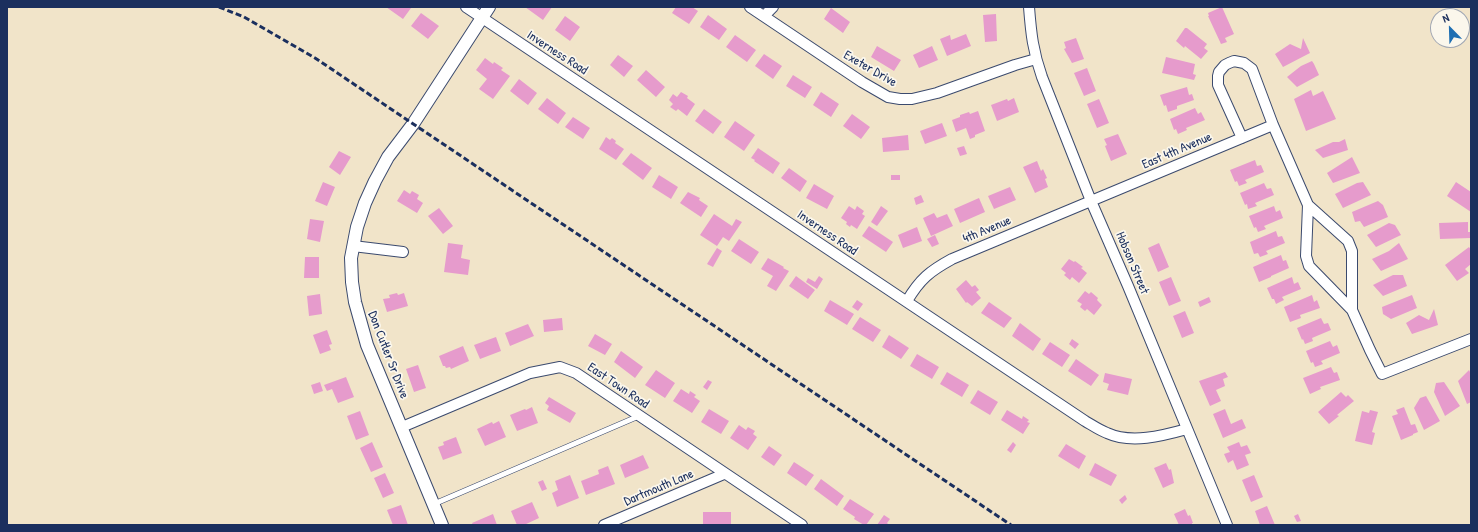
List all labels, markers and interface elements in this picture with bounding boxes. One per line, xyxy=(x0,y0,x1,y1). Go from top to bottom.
north arrow xyxy=(1430,8,1470,48)
text: N xyxy=(1440,10,1451,25)
street label: Inverness Road xyxy=(524,27,590,79)
street label: Exeter Drive xyxy=(841,48,899,90)
street label: East 4th Avenue xyxy=(1140,129,1214,173)
street label: Inverness Road xyxy=(794,207,860,259)
street label: 4th Avenue xyxy=(961,213,1013,247)
street label: Hobson Street xyxy=(1112,230,1152,296)
street label: Don Cutler Sr Drive xyxy=(364,309,412,401)
street label: East Town Road xyxy=(584,360,652,412)
street label: Dartmouth Lane xyxy=(622,466,696,510)

